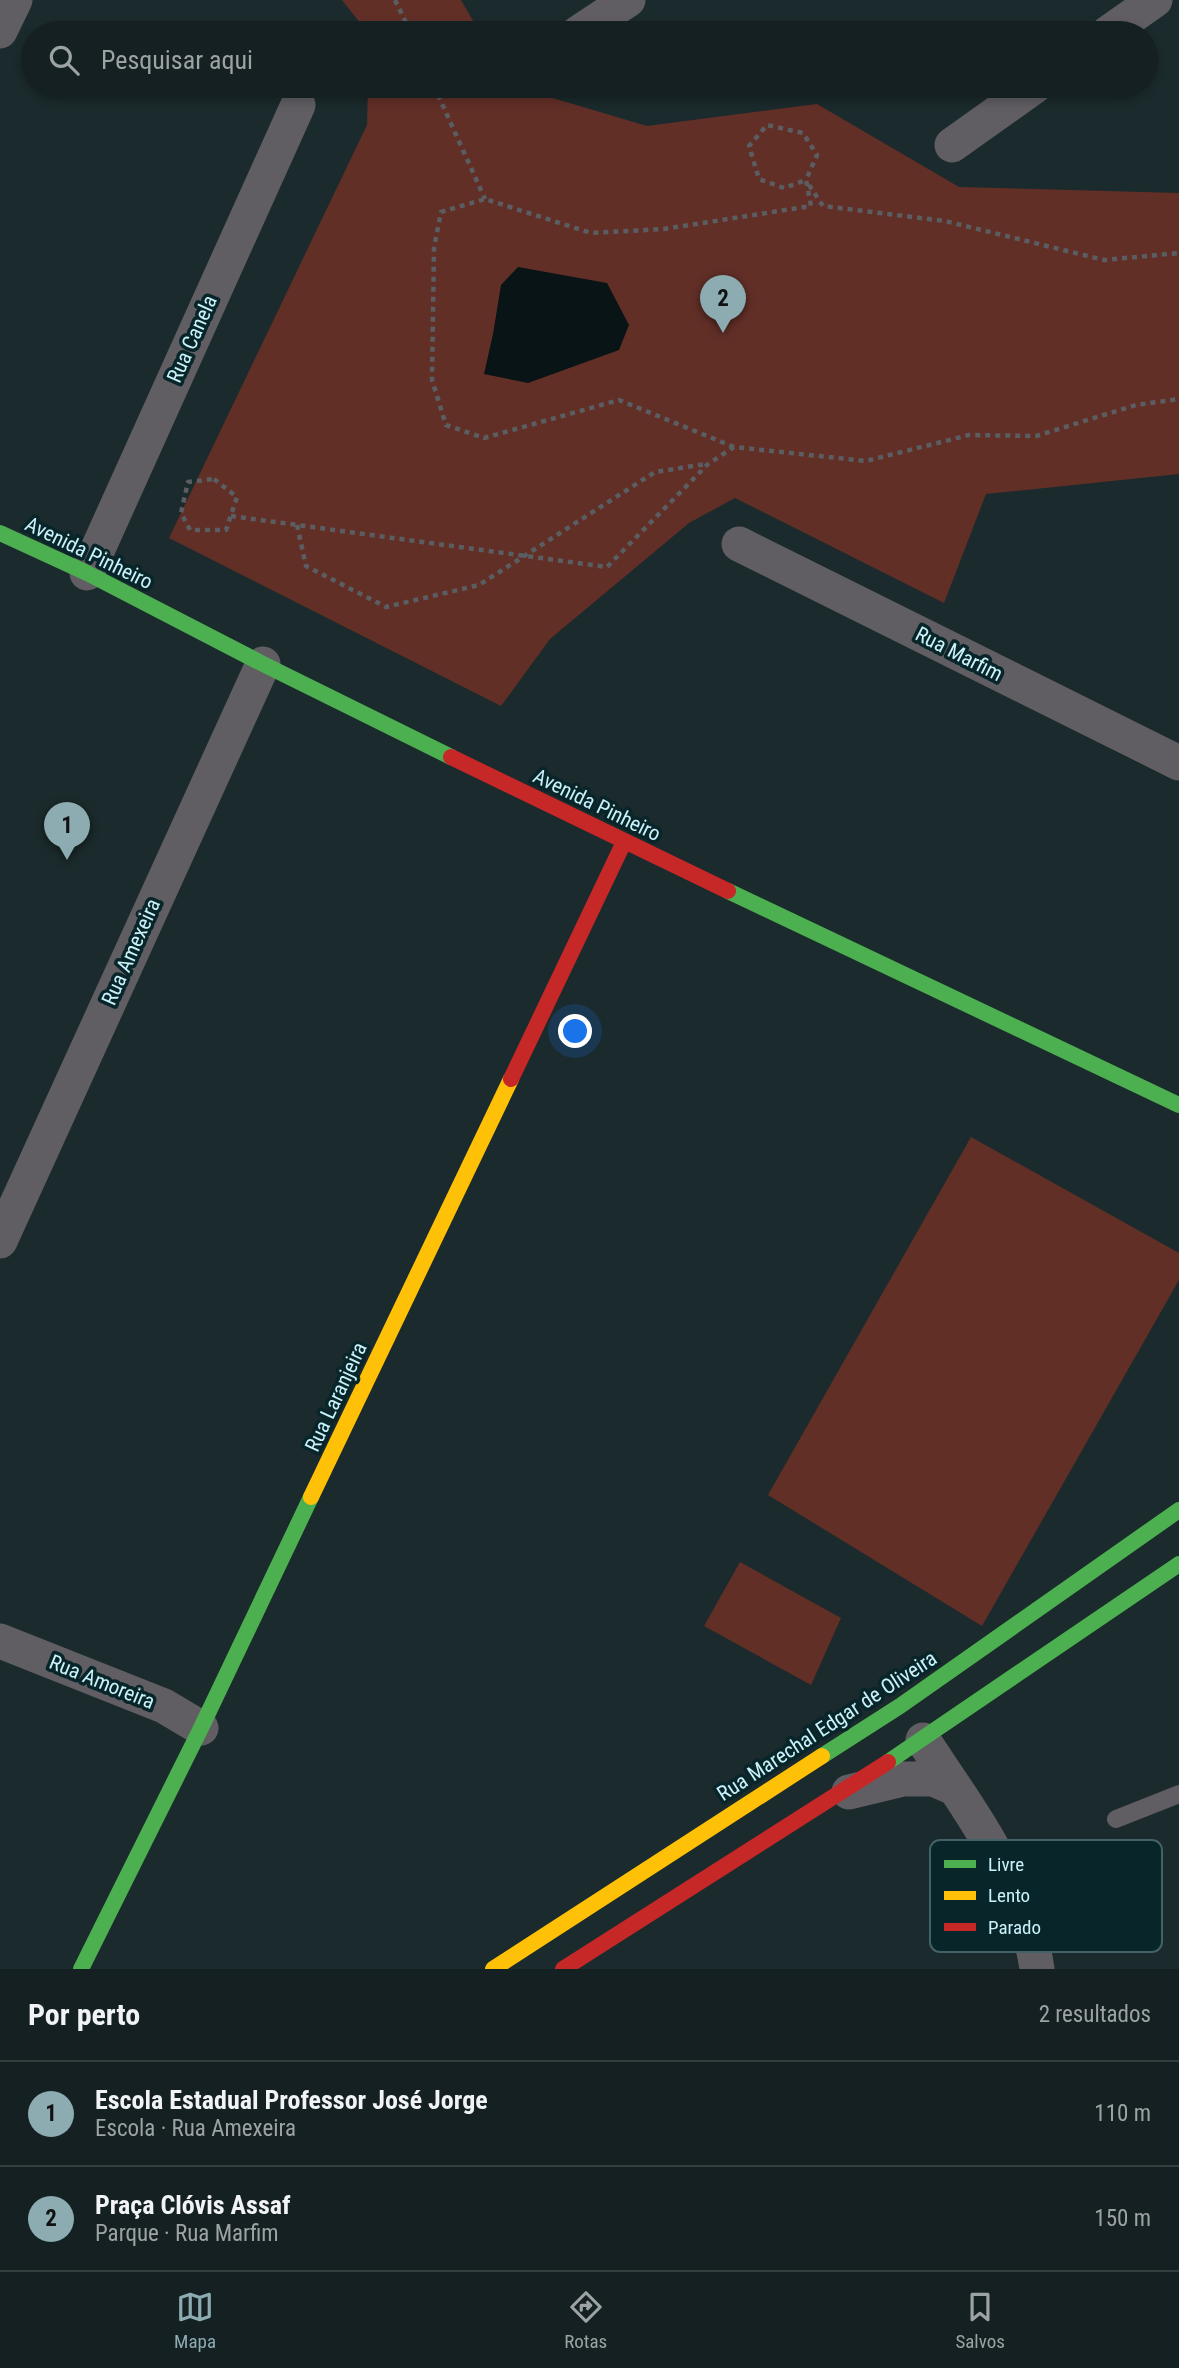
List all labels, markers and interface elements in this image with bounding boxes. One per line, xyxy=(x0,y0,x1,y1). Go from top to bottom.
search box xyxy=(21,21,1158,98)
icon: search xyxy=(45,41,83,79)
text: Pesquisar aqui xyxy=(101,45,253,75)
pin: 2 xyxy=(700,275,746,333)
street label: Rua Canela xyxy=(162,292,222,386)
street label: Avenida Pinheiro xyxy=(21,512,157,594)
street label: Rua Marfim xyxy=(911,622,1007,686)
street label: Avenida Pinheiro xyxy=(529,764,665,846)
pin: 1 xyxy=(44,802,90,860)
street label: Rua Amexeira xyxy=(97,895,165,1009)
your location xyxy=(558,1014,592,1048)
street label: Rua Laranjeira xyxy=(300,1339,372,1455)
street label: Rua Marechal Edgar de Oliveira xyxy=(713,1646,941,1806)
street label: Rua Amoreira xyxy=(46,1650,158,1714)
legend xyxy=(930,1840,1162,1952)
text: Livre xyxy=(988,1853,1024,1876)
text: Lento xyxy=(988,1884,1030,1907)
text: Parado xyxy=(988,1916,1041,1939)
text: Por perto xyxy=(28,1997,140,2032)
text: 2 resultados xyxy=(1039,2001,1151,2028)
text: Escola Estadual Professor José Jorge xyxy=(95,2085,488,2115)
text: 1 xyxy=(45,2100,57,2127)
text: 110 m xyxy=(1094,2100,1151,2127)
text: Escola · Rua Amexeira xyxy=(95,2115,296,2142)
text: Praça Clóvis Assaf xyxy=(95,2190,291,2220)
text: 2 xyxy=(45,2205,57,2232)
text: 150 m xyxy=(1094,2205,1151,2232)
text: Parque · Rua Marfim xyxy=(95,2220,279,2247)
tab: Mapa xyxy=(174,2288,216,2353)
tab: Rotas xyxy=(564,2288,607,2353)
tab: Salvos xyxy=(955,2288,1005,2353)

